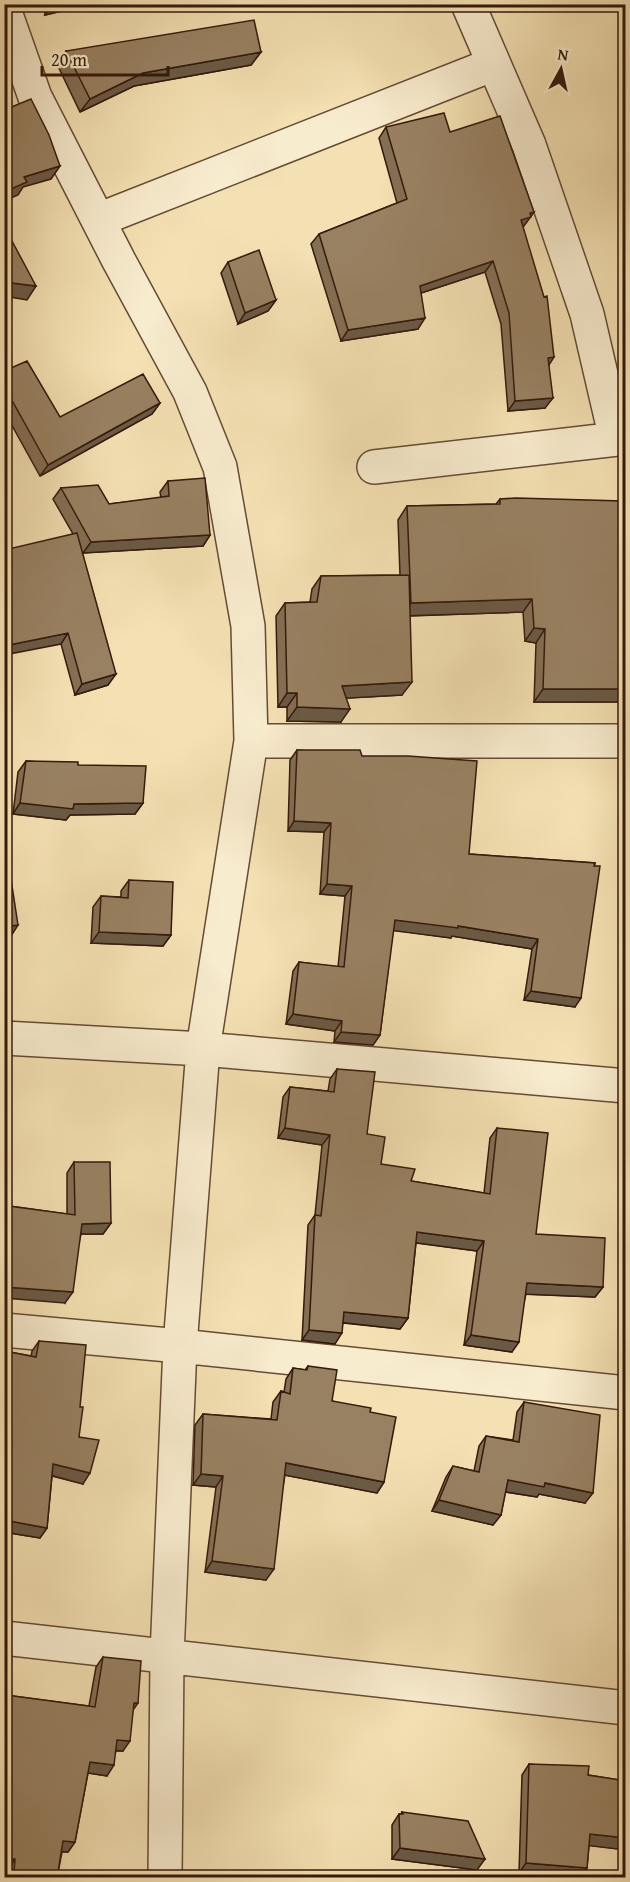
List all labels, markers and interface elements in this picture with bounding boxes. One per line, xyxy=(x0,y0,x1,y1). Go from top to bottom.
scale bar xyxy=(42,39,168,77)
north arrow xyxy=(531,39,591,99)
text: N xyxy=(556,42,570,67)
text: 20 m xyxy=(51,46,87,73)

